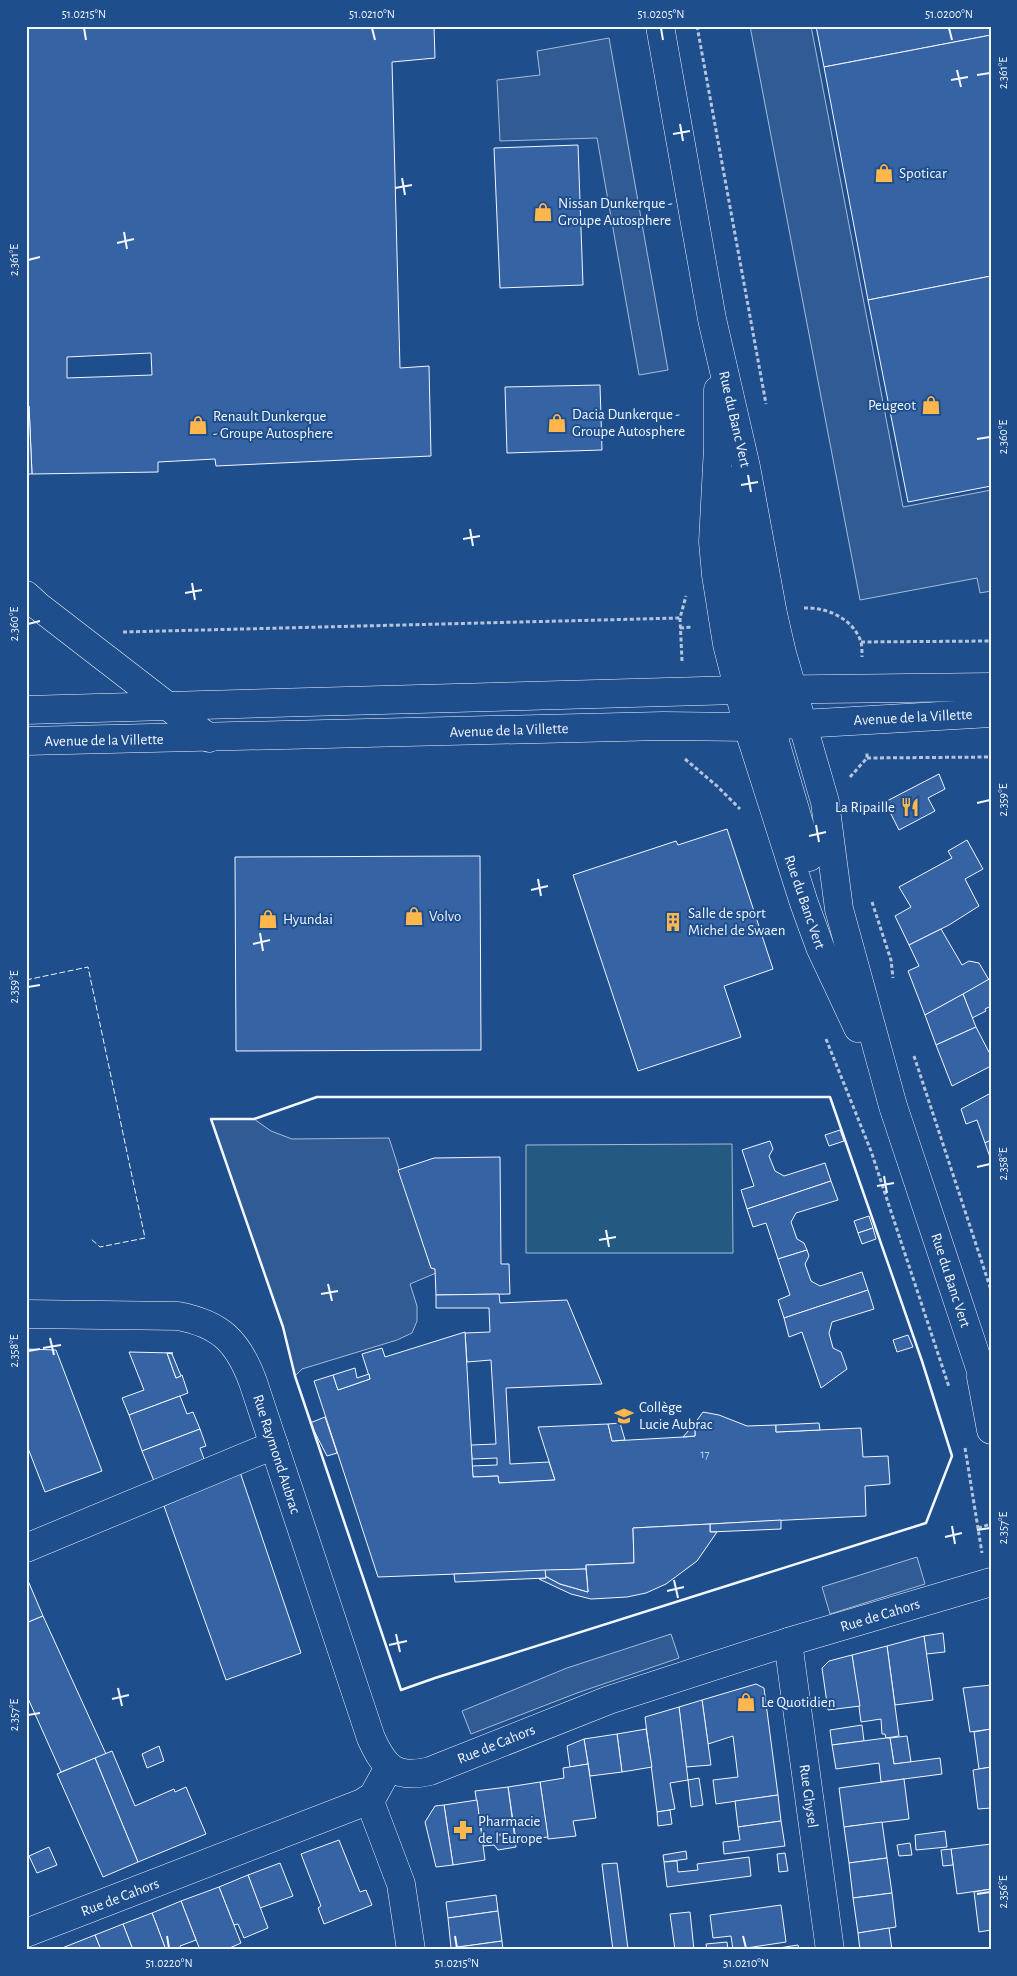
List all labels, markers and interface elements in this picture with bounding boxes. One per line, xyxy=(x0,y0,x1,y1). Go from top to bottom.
text: 51.0215°N xyxy=(62,8,106,20)
text: 51.0210°N xyxy=(349,8,395,20)
text: 51.0205°N xyxy=(638,8,684,20)
text: 51.0200°N xyxy=(925,8,973,20)
text: 2.361°E xyxy=(997,57,1009,89)
shop icon: Spoticar xyxy=(873,162,895,184)
place label: Spoticar xyxy=(899,166,947,181)
place label: Nissan Dunkerque - Groupe Autosphere xyxy=(558,196,673,228)
shop icon: Nissan Dunkerque - Groupe Autosphere xyxy=(532,201,554,223)
text: 2.361°E xyxy=(8,244,20,276)
street label: Rue du Banc Vert xyxy=(716,370,753,469)
shop icon: Peugeot xyxy=(920,394,942,416)
place label: Peugeot xyxy=(868,398,916,413)
place label: Dacia Dunkerque - Groupe Autosphere xyxy=(572,407,685,439)
place label: Renault Dunkerque - Groupe Autosphere xyxy=(213,409,333,441)
shop icon: Dacia Dunkerque - Groupe Autosphere xyxy=(546,412,568,434)
shop icon: Renault Dunkerque - Groupe Autosphere xyxy=(187,414,209,436)
text: 2.360°E xyxy=(997,420,1009,454)
text: 2.360°E xyxy=(8,607,20,641)
street label: Avenue de la Villette xyxy=(853,707,973,728)
street label: Avenue de la Villette xyxy=(449,721,569,740)
street label: Avenue de la Villette xyxy=(44,732,164,749)
text: 2.359°E xyxy=(997,783,1009,817)
restaurant icon: La Ripaille xyxy=(899,796,921,818)
place label: La Ripaille xyxy=(835,800,895,815)
street label: Rue du Banc Vert xyxy=(781,853,828,951)
shop icon: Volvo xyxy=(403,905,425,927)
place label: Salle de sport Michel de Swaen xyxy=(688,906,786,938)
shop icon: Hyundai xyxy=(257,908,279,930)
place label: Volvo xyxy=(429,909,461,924)
building icon: Salle de sport Michel de Swaen xyxy=(662,911,684,933)
place label: Hyundai xyxy=(283,912,333,927)
text: 2.359°E xyxy=(8,970,20,1004)
text: 2.358°E xyxy=(997,1147,1009,1181)
street label: Rue du Banc Vert xyxy=(928,1231,973,1329)
text: 2.358°E xyxy=(8,1334,20,1368)
street label: Rue Raymond Aubrac xyxy=(250,1393,303,1516)
place label: Collège Lucie Aubrac xyxy=(639,1400,713,1432)
school or university icon: Collège Lucie Aubrac xyxy=(613,1405,635,1427)
house number: 17 xyxy=(700,1448,710,1460)
text: 2.357°E xyxy=(997,1512,1009,1544)
street label: Rue de Cahors xyxy=(839,1596,922,1635)
shop icon: Le Quotidien xyxy=(735,1691,757,1713)
place label: Le Quotidien xyxy=(761,1695,835,1710)
text: 2.357°E xyxy=(8,1699,20,1731)
street label: Rue de Cahors xyxy=(455,1722,537,1767)
street label: Rue Ghysel xyxy=(797,1763,820,1829)
place label: Pharmacie de l'Europe xyxy=(478,1814,543,1846)
pharmacy icon: Pharmacie de l'Europe xyxy=(452,1819,474,1841)
text: 2.356°E xyxy=(997,1875,1009,1909)
street label: Rue de Cahors xyxy=(79,1876,161,1919)
text: 51.0220°N xyxy=(145,1957,193,1969)
text: 51.0215°N xyxy=(435,1957,479,1969)
text: 51.0210°N xyxy=(723,1957,769,1969)

